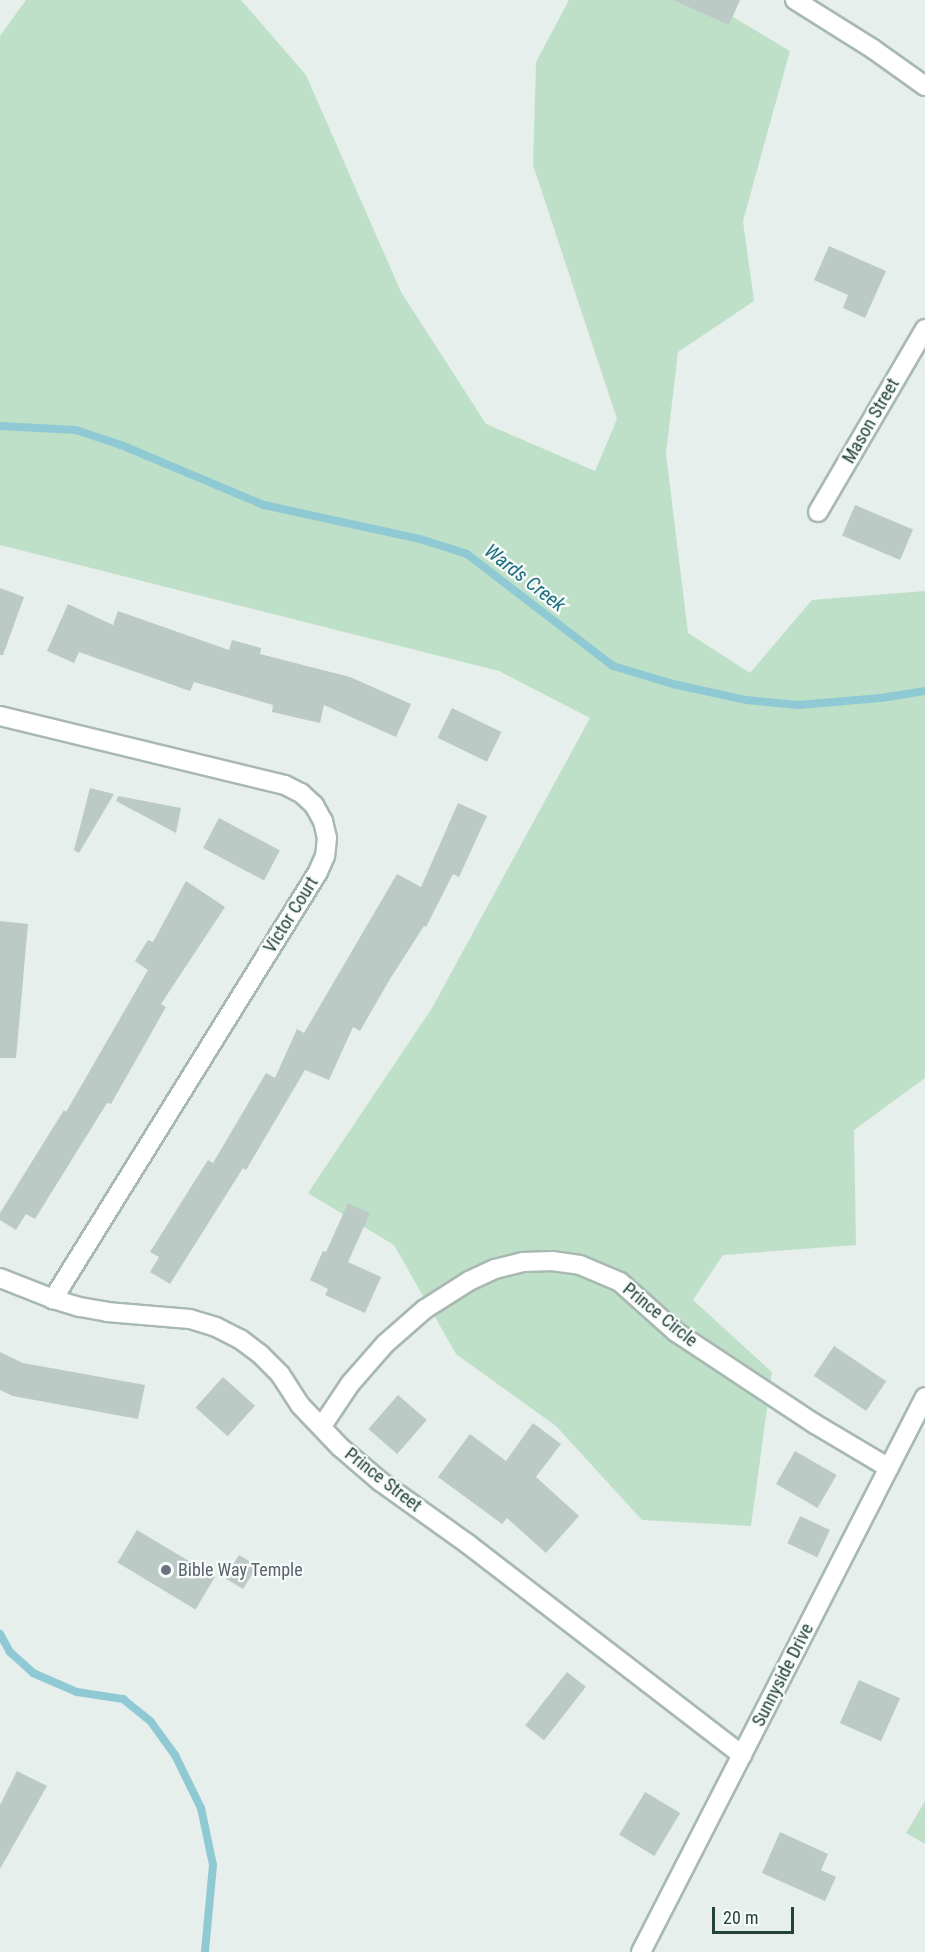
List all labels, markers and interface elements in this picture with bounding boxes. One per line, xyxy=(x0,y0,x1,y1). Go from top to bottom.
street label: Mason Street xyxy=(838,375,904,467)
water label: Wards Creek xyxy=(480,539,570,617)
street label: Victor Court xyxy=(259,873,323,957)
street label: Prince Circle xyxy=(618,1278,702,1352)
street label: Prince Street xyxy=(340,1443,426,1517)
place label: Bible Way Temple xyxy=(178,1559,303,1581)
marker: Bible Way Temple xyxy=(159,1563,173,1577)
street label: Sunnyside Drive xyxy=(748,1620,818,1730)
scale bar xyxy=(715,1895,798,1933)
text: 20 m xyxy=(723,1907,758,1928)

